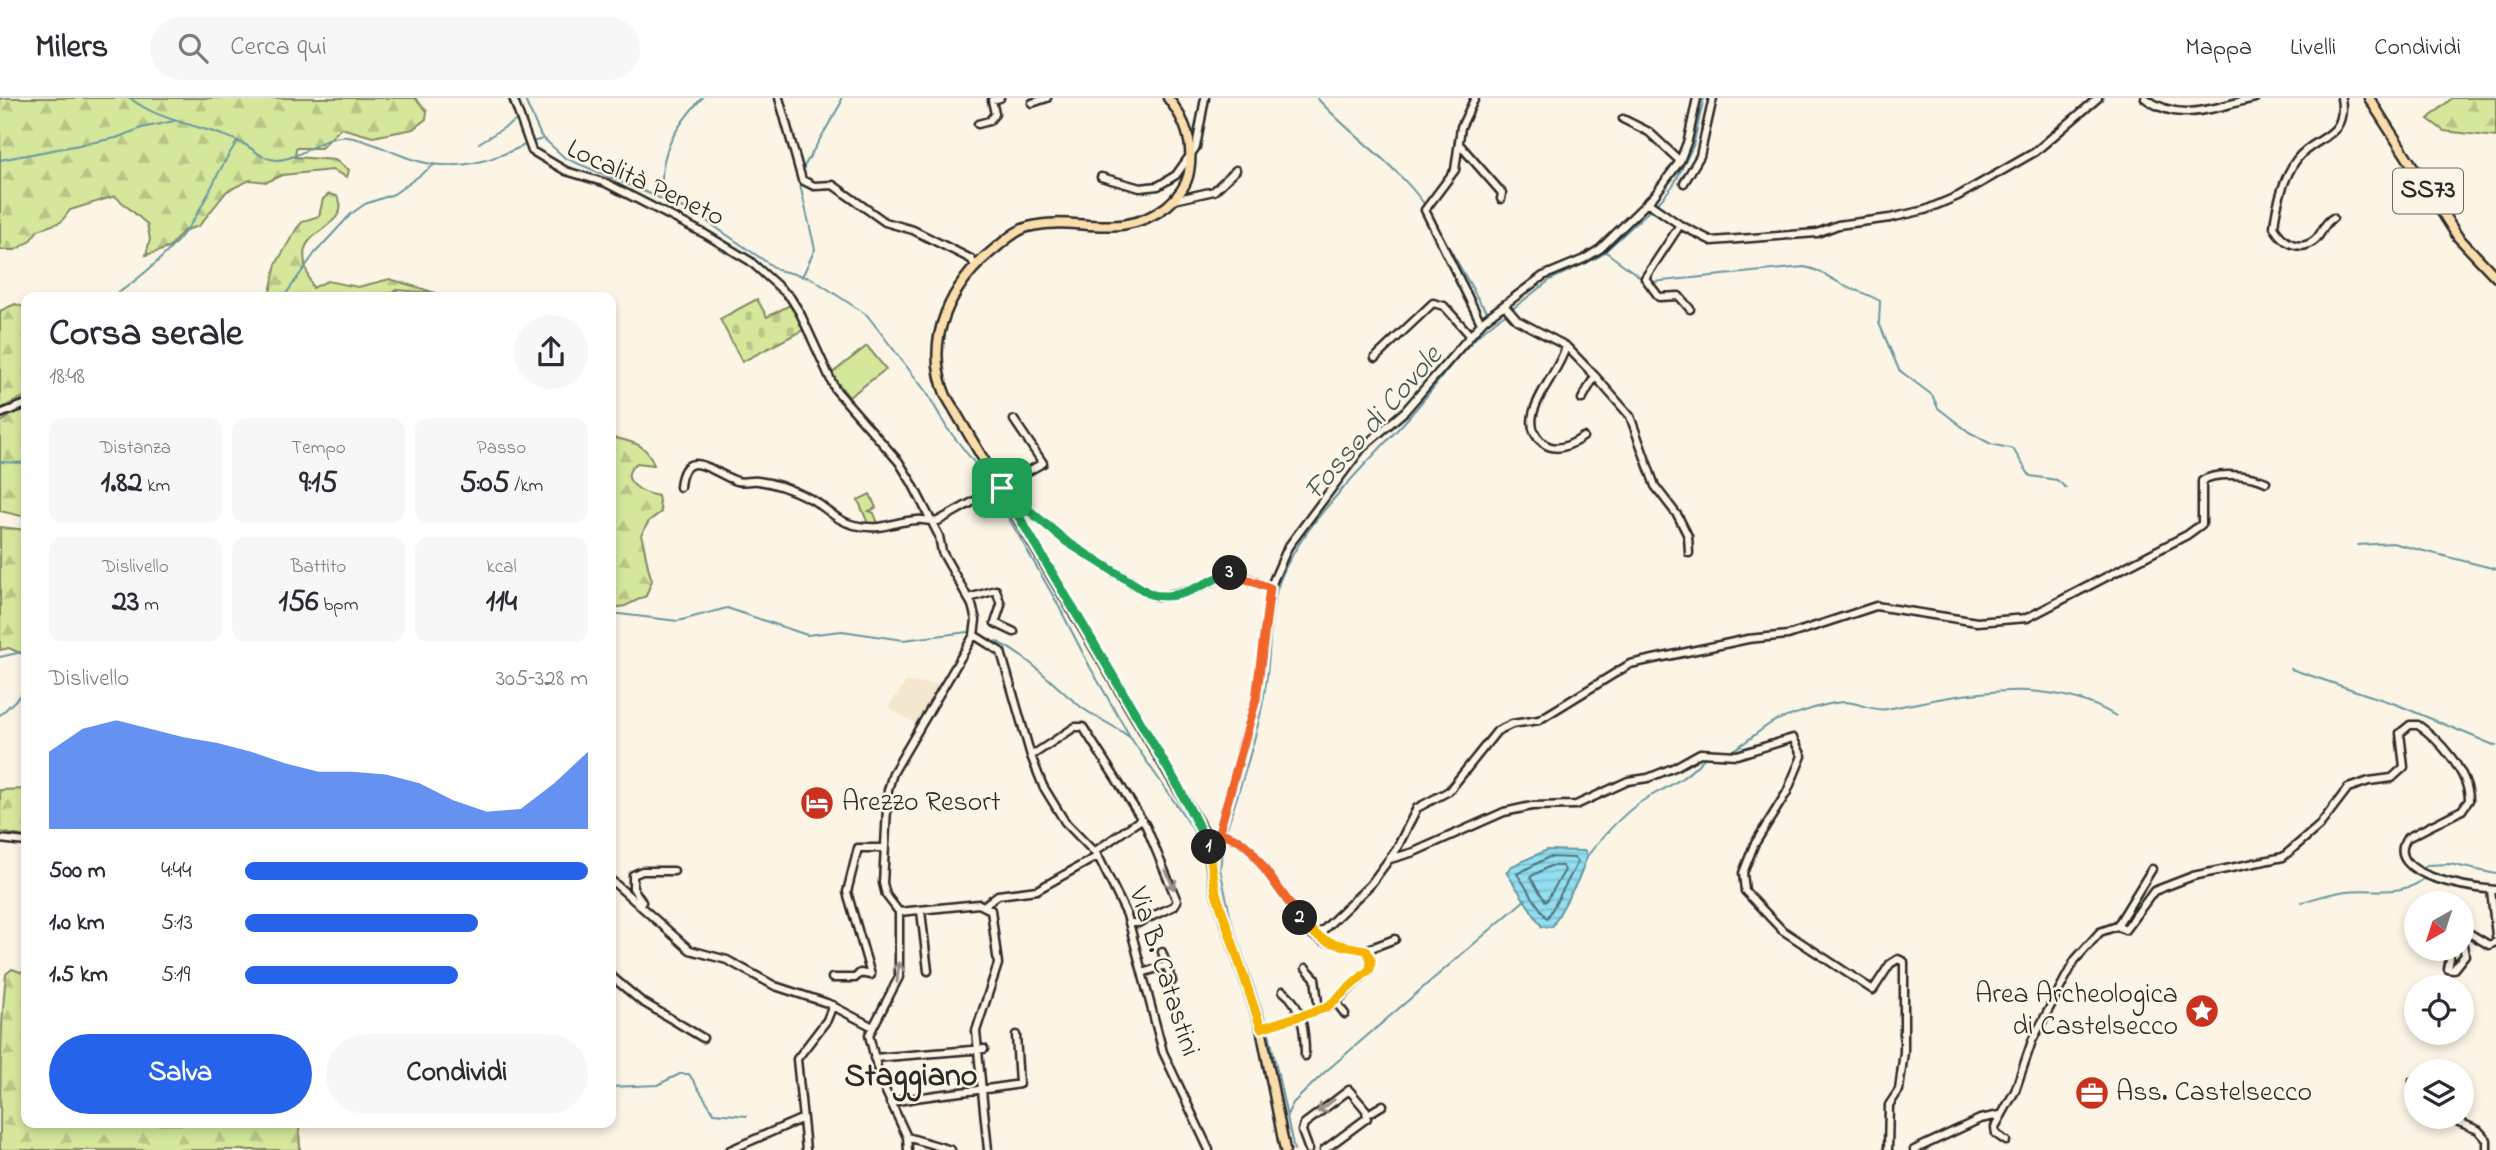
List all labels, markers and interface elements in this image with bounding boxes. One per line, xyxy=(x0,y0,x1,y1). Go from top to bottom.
search box xyxy=(150,17,640,80)
text: Milers xyxy=(35,24,108,72)
icon: search xyxy=(174,29,212,67)
text: Cerca qui xyxy=(230,29,327,67)
text: Mappa xyxy=(2185,31,2252,66)
text: Livelli xyxy=(2290,31,2336,66)
text: Condividi xyxy=(2374,31,2461,66)
street label: Località Peneto xyxy=(559,129,731,239)
road number: SS73 xyxy=(2393,169,2463,214)
text: Corsa serale xyxy=(49,307,243,363)
button: share xyxy=(514,315,588,389)
water label: Fosso di Covole xyxy=(1294,336,1455,511)
text: 18:48 xyxy=(49,361,85,394)
text: Distanza xyxy=(100,435,171,462)
text: Tempo xyxy=(291,435,346,462)
text: Passo xyxy=(477,435,526,462)
pin xyxy=(972,458,1032,518)
text: 1.82 xyxy=(101,462,143,506)
text: 9:15 xyxy=(299,462,338,506)
text: 5:05 xyxy=(460,462,510,506)
icon: arrive xyxy=(983,469,1021,507)
text: km xyxy=(143,473,170,500)
text: /km xyxy=(510,473,543,500)
text: Dislivello xyxy=(102,554,169,581)
text: Battito xyxy=(291,554,346,581)
text: kcal xyxy=(486,554,517,581)
pin: 3 xyxy=(1212,556,1248,590)
text: 3 xyxy=(1226,559,1233,586)
text: 23 xyxy=(112,581,139,625)
text: 156 xyxy=(279,581,319,625)
text: 114 xyxy=(486,581,517,625)
text: m xyxy=(139,592,159,619)
text: bpm xyxy=(319,592,358,619)
text: Dislivello xyxy=(49,663,129,696)
text: 305–328 m xyxy=(496,663,588,696)
place label: Arezzo Resort xyxy=(842,783,1000,824)
hotel icon: Arezzo Resort xyxy=(798,784,836,822)
pin: 1 xyxy=(1192,830,1226,864)
text: 1 xyxy=(1205,833,1212,860)
text: 500 m xyxy=(49,855,106,888)
text: 4:44 xyxy=(161,855,191,888)
one-way arrow xyxy=(1164,869,1177,891)
street label: Via B. Catastini xyxy=(1116,881,1210,1062)
north arrow xyxy=(2404,891,2474,961)
map controls xyxy=(2404,891,2474,1129)
pin: 2 xyxy=(1282,900,1318,936)
text: 2 xyxy=(1295,904,1304,931)
text: 1.0 km xyxy=(49,907,105,940)
text: 5:13 xyxy=(161,907,193,940)
text: 1.5 km xyxy=(49,959,108,992)
text: 5:19 xyxy=(161,959,190,992)
one-way arrow xyxy=(892,962,905,984)
place label: Area Archeologica di Castelsecco xyxy=(1975,975,2178,1048)
button: locate xyxy=(2404,975,2474,1045)
place icon: Area Archeologica di Castelsecco xyxy=(2183,992,2221,1030)
button: Salva xyxy=(49,1034,312,1114)
button: Condividi xyxy=(326,1034,588,1114)
district label: Staggiano xyxy=(845,1054,977,1102)
button: layers xyxy=(2404,1059,2474,1129)
place label: Ass. Castelsecco xyxy=(2116,1073,2312,1114)
office icon: Ass. Castelsecco xyxy=(2073,1074,2111,1112)
one-way arrow xyxy=(1318,1099,1336,1114)

